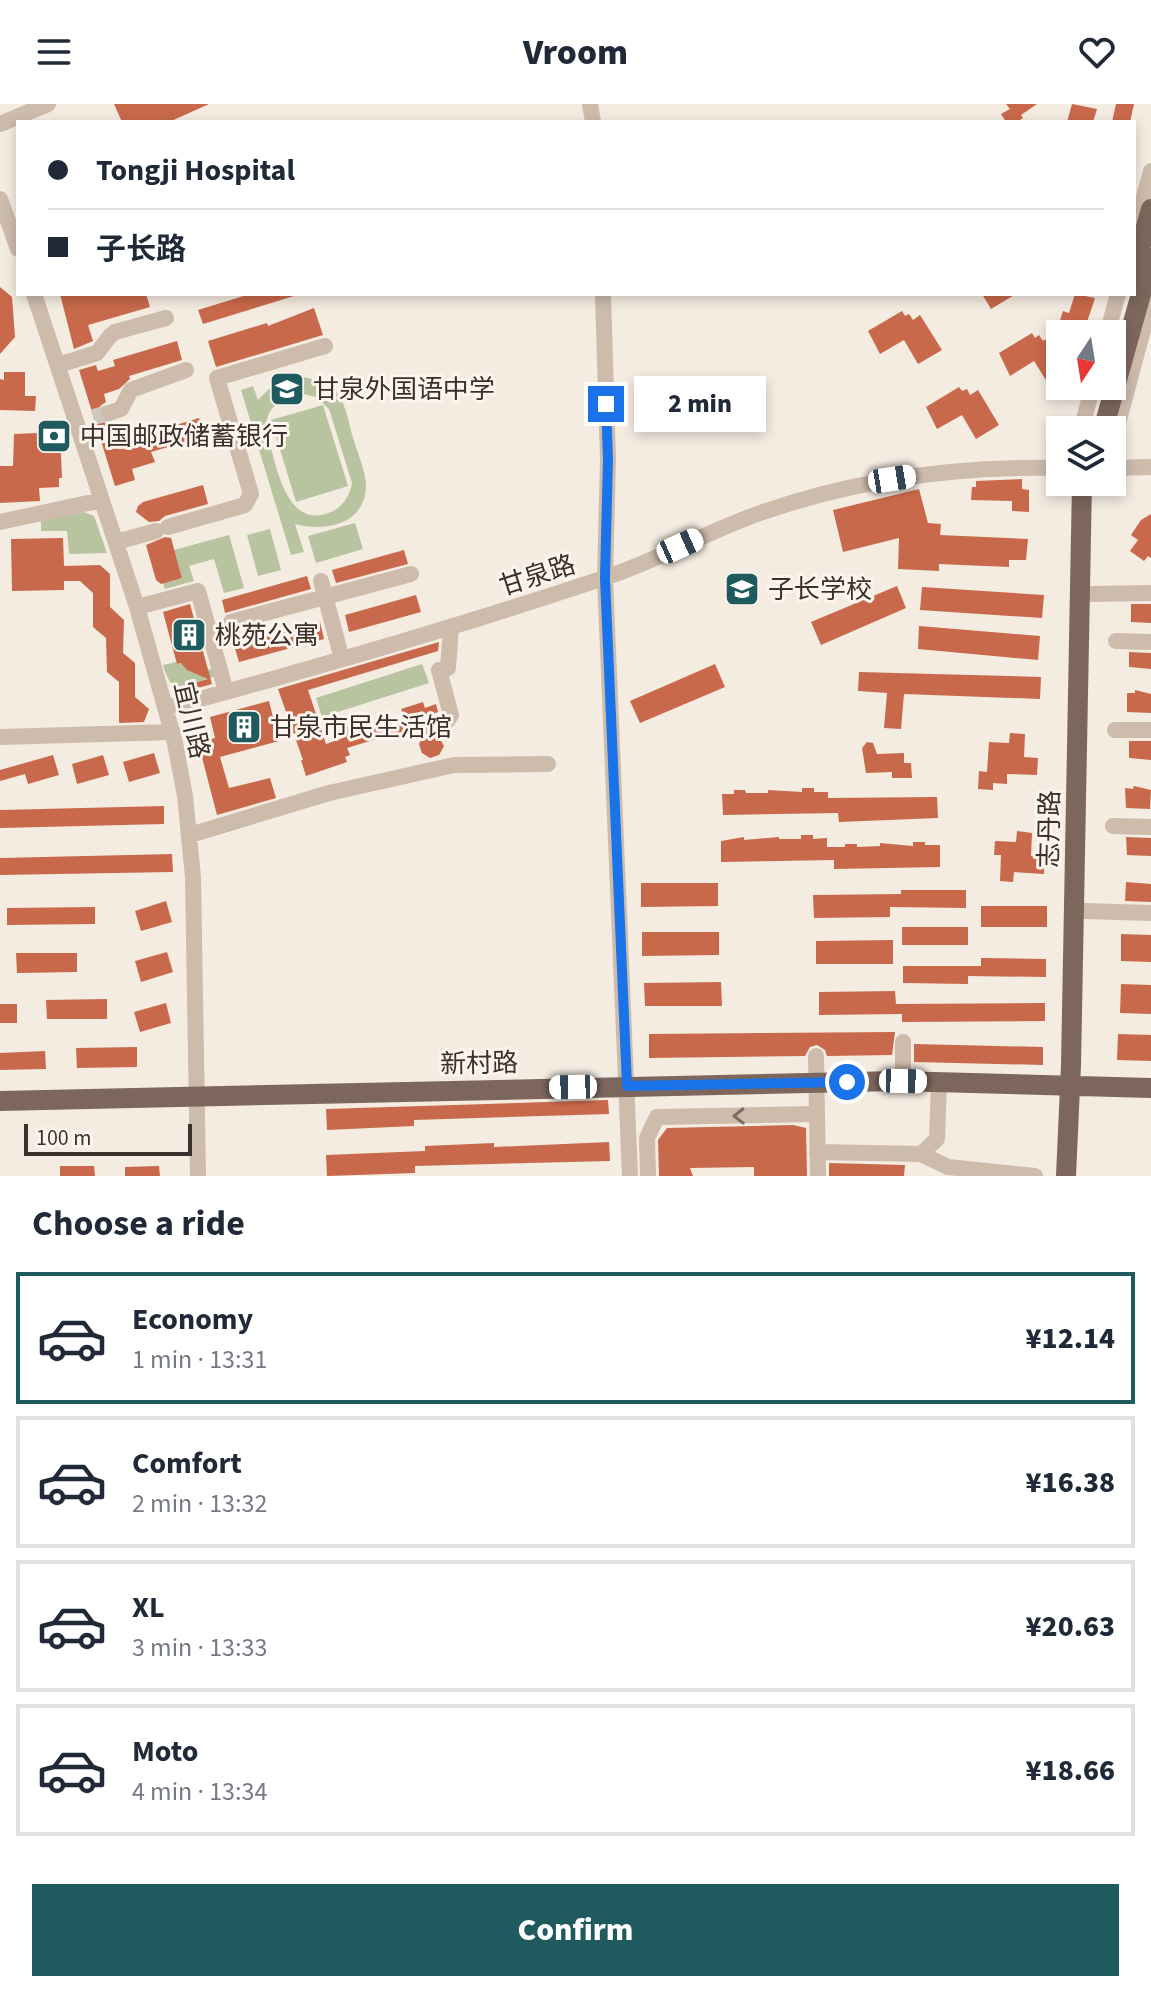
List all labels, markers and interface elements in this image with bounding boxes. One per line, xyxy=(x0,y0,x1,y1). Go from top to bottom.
text: Vroom xyxy=(523,27,628,78)
icon: menu xyxy=(32,30,76,74)
icon: heart xyxy=(1075,30,1119,74)
text: Tongji Hospital xyxy=(96,149,295,192)
text: 子长路 xyxy=(96,228,186,271)
north arrow xyxy=(1046,320,1126,400)
map controls xyxy=(1046,320,1126,496)
school or university icon: 甘泉外国语中学 xyxy=(268,370,306,408)
place label: 甘泉外国语中学 xyxy=(313,371,495,408)
callout: 2 min xyxy=(634,376,766,432)
text: 2 min xyxy=(668,385,732,422)
route end xyxy=(588,386,624,422)
button: layers xyxy=(1046,416,1126,496)
bank icon: 中国邮政储蓄银行 xyxy=(35,417,73,455)
place label: 中国邮政储蓄银行 xyxy=(80,418,288,455)
car xyxy=(866,463,918,495)
car xyxy=(653,525,707,567)
street label: 甘泉路 xyxy=(494,546,580,605)
school or university icon: 子长学校 xyxy=(723,570,761,608)
place label: 子长学校 xyxy=(768,571,872,608)
building icon: 桃苑公寓 xyxy=(170,616,208,654)
place label: 桃苑公寓 xyxy=(215,617,319,654)
street label: 宜川路 xyxy=(165,678,218,762)
building icon: 甘泉市民生活馆 xyxy=(225,708,263,746)
place label: 甘泉市民生活馆 xyxy=(270,709,452,746)
street label: 志丹路 xyxy=(1030,790,1069,868)
street label: 新村路 xyxy=(440,1044,518,1083)
route start xyxy=(829,1064,865,1100)
car xyxy=(879,1069,927,1093)
car xyxy=(549,1075,597,1099)
one-way arrow xyxy=(732,1107,745,1124)
scale bar xyxy=(24,1120,192,1156)
text: 100 m xyxy=(36,1122,91,1154)
text: Choose a ride xyxy=(32,1198,245,1249)
text: Economy xyxy=(132,1298,253,1341)
icon: car xyxy=(36,1302,108,1374)
text: ¥12.14 xyxy=(1026,1317,1115,1360)
text: 1 min · 13:31 xyxy=(132,1341,267,1378)
text: Comfort xyxy=(132,1442,242,1485)
icon: car xyxy=(36,1446,108,1518)
text: ¥16.38 xyxy=(1026,1461,1115,1504)
text: 2 min · 13:32 xyxy=(132,1485,267,1522)
text: XL xyxy=(132,1586,165,1629)
icon: car xyxy=(36,1590,108,1662)
text: ¥20.63 xyxy=(1026,1605,1115,1648)
text: 3 min · 13:33 xyxy=(132,1629,267,1666)
text: Moto xyxy=(132,1730,198,1773)
icon: car xyxy=(36,1734,108,1806)
text: ¥18.66 xyxy=(1026,1749,1115,1792)
text: 4 min · 13:34 xyxy=(132,1773,267,1810)
button: Confirm xyxy=(32,1884,1119,1976)

